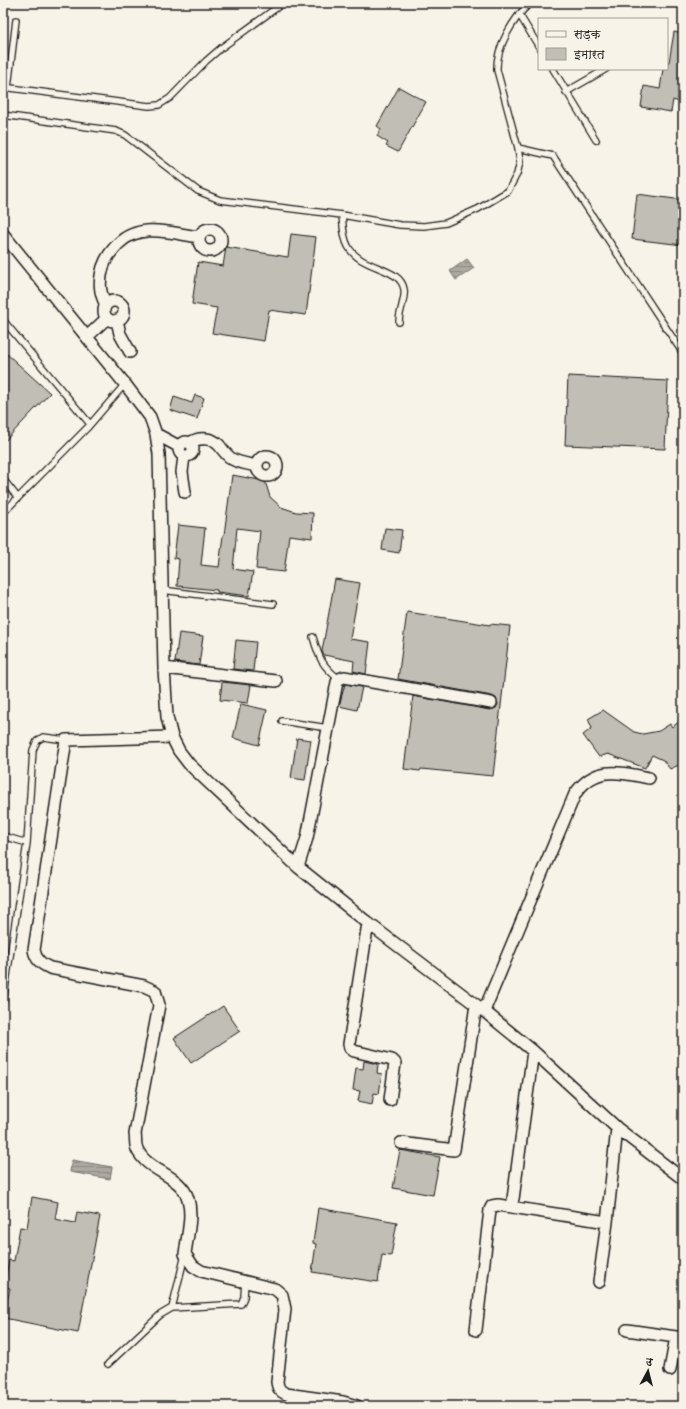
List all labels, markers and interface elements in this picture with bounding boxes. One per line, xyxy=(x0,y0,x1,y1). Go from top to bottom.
legend xyxy=(538,18,668,70)
text: सड़क xyxy=(573,27,602,44)
text: इमारत xyxy=(573,47,605,64)
north arrow xyxy=(628,1351,668,1391)
text: उ xyxy=(644,1355,654,1371)

